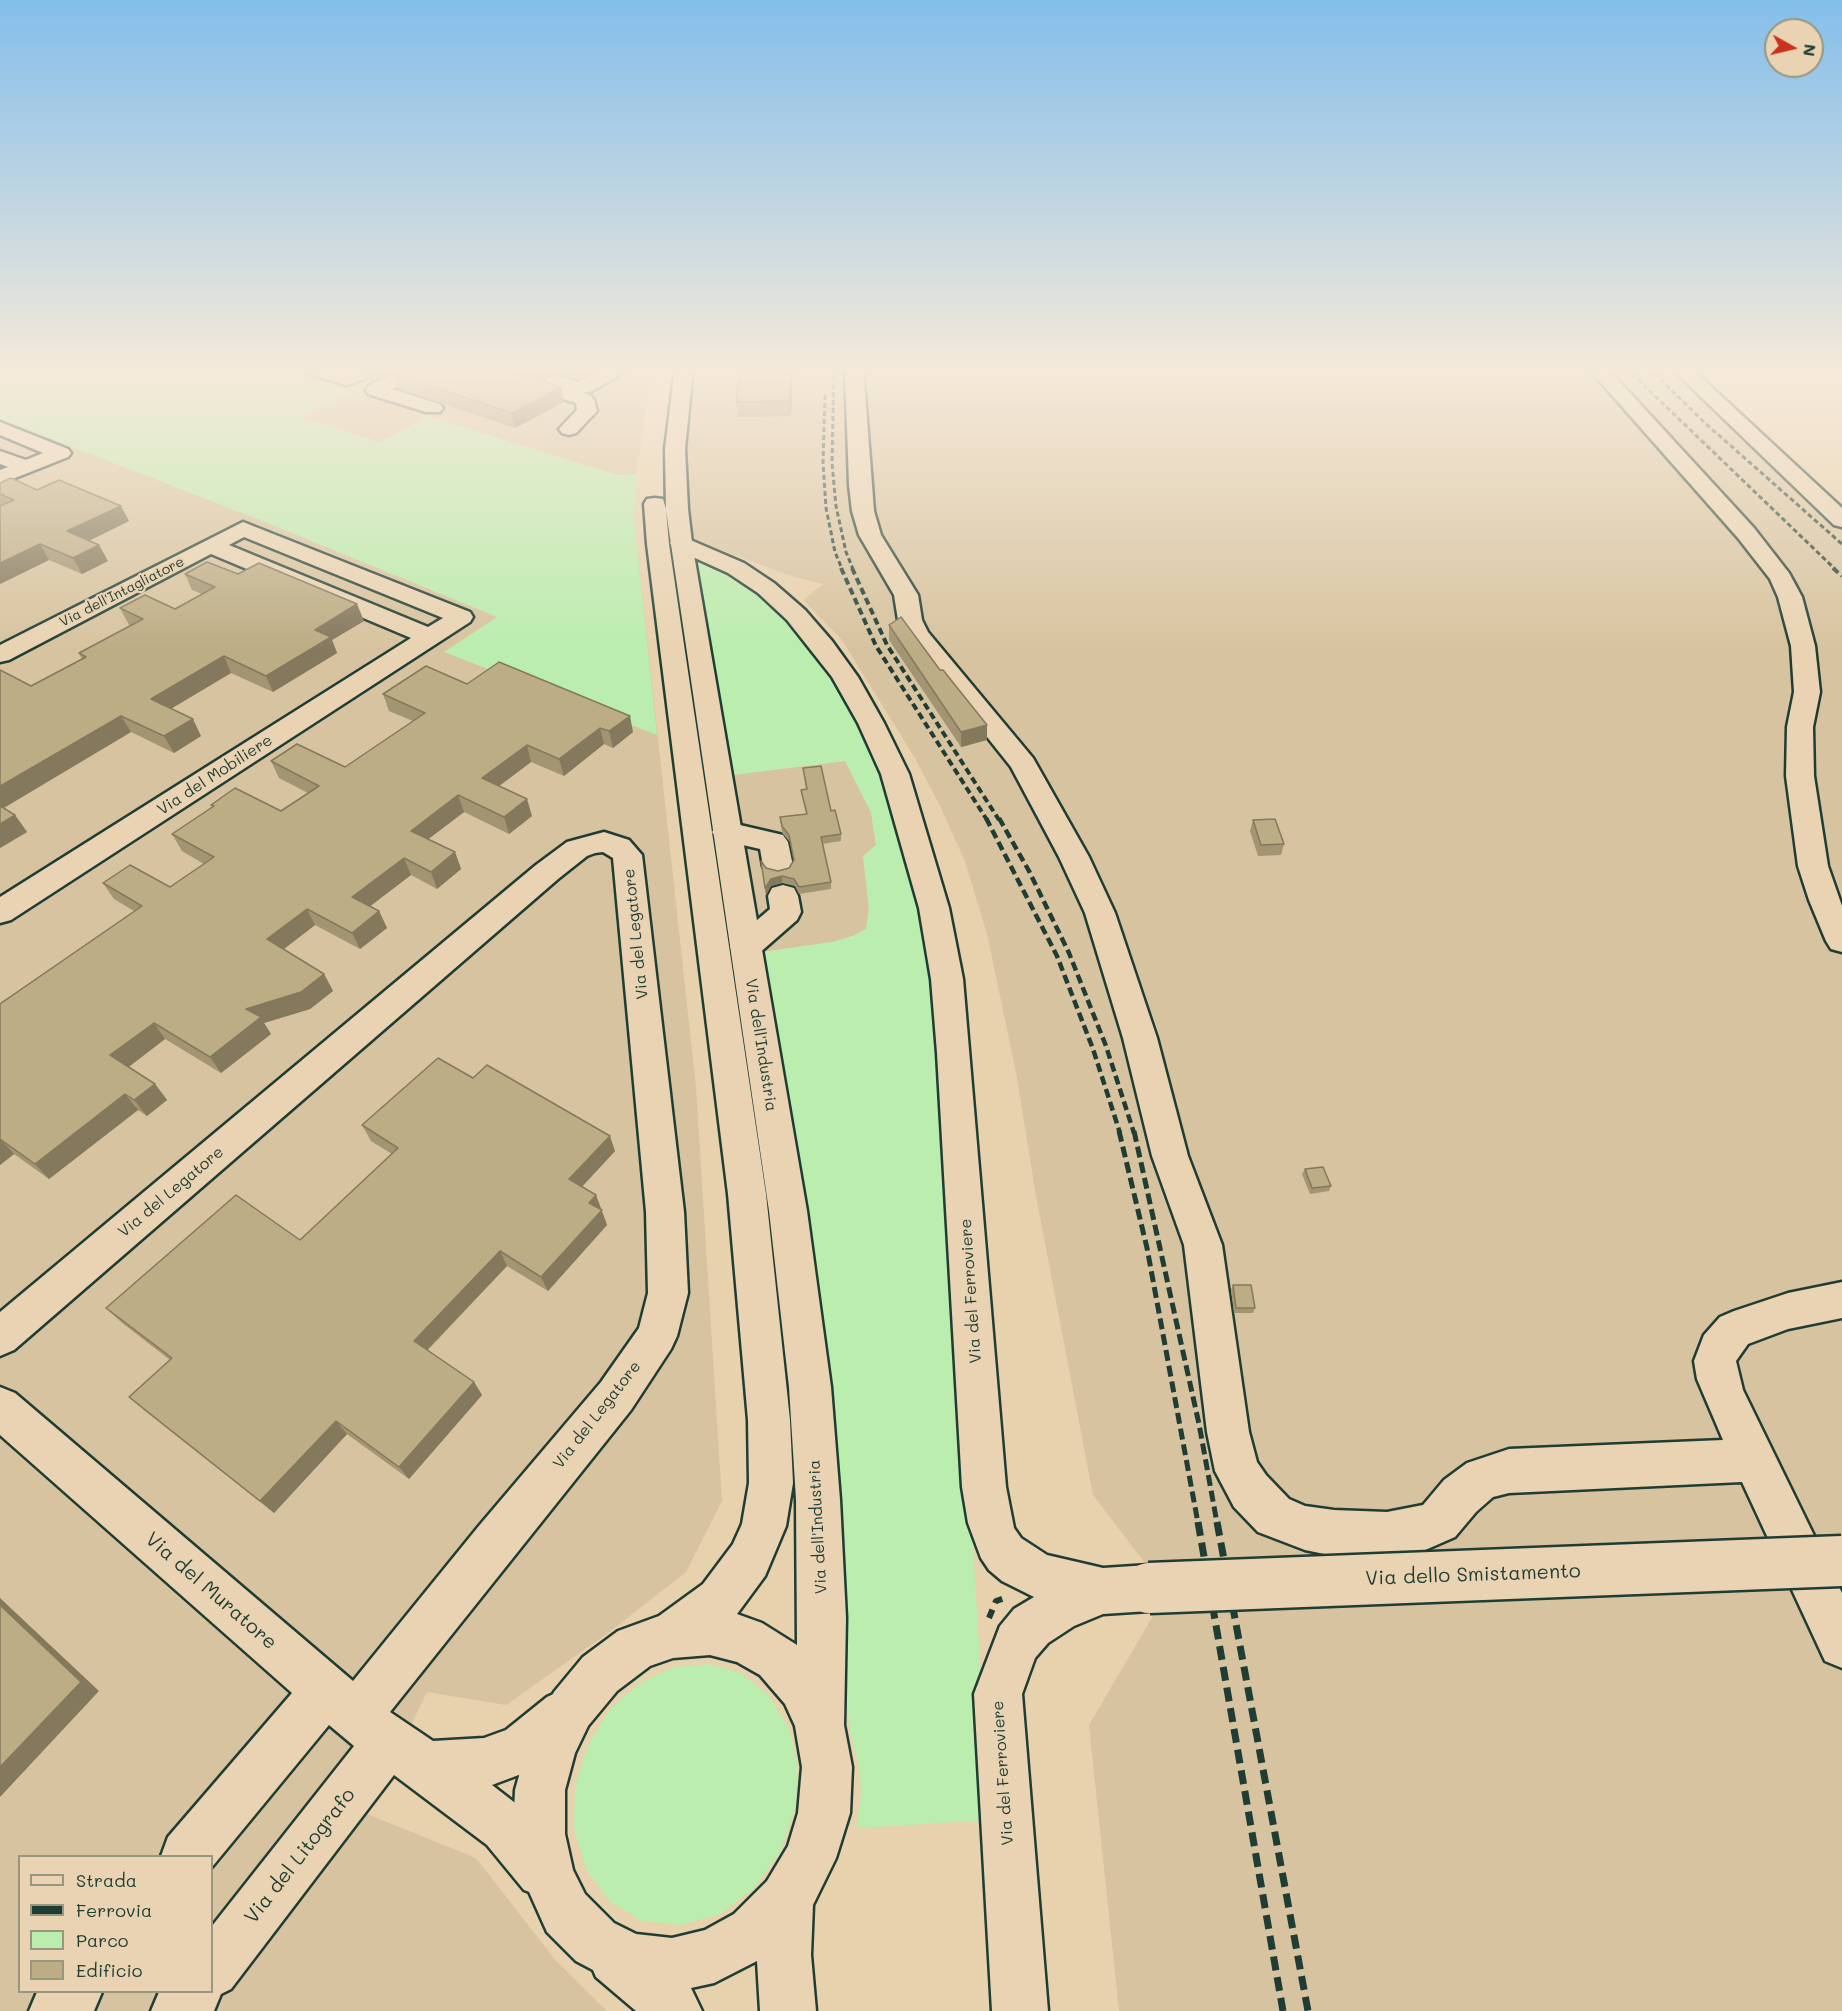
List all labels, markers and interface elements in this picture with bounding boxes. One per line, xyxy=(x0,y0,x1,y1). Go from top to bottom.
north arrow xyxy=(1764,18,1824,78)
text: N xyxy=(1799,43,1822,58)
street label: Via dell'Intagliatore xyxy=(57,553,187,631)
street label: Via del Mobiliere xyxy=(154,731,276,819)
street label: Via del Legatore xyxy=(620,868,652,1000)
street label: Via dell'Industria xyxy=(741,977,781,1113)
street label: Via del Legatore xyxy=(114,1142,228,1242)
street label: Via del Ferroviere xyxy=(956,1218,986,1364)
street label: Via del Legatore xyxy=(549,1357,645,1473)
street label: Via dell'Industria xyxy=(805,1459,831,1595)
street label: Via del Muratore xyxy=(140,1527,282,1655)
street label: Via dello Smistamento xyxy=(1365,1559,1581,1591)
street label: Via del Ferroviere xyxy=(988,1700,1018,1846)
street label: Via del Litografo xyxy=(240,1783,360,1929)
legend xyxy=(18,1855,213,1993)
text: Strada xyxy=(76,1868,137,1892)
text: Ferrovia xyxy=(76,1898,152,1922)
text: Parco xyxy=(76,1928,129,1952)
text: Edificio xyxy=(76,1958,143,1982)

